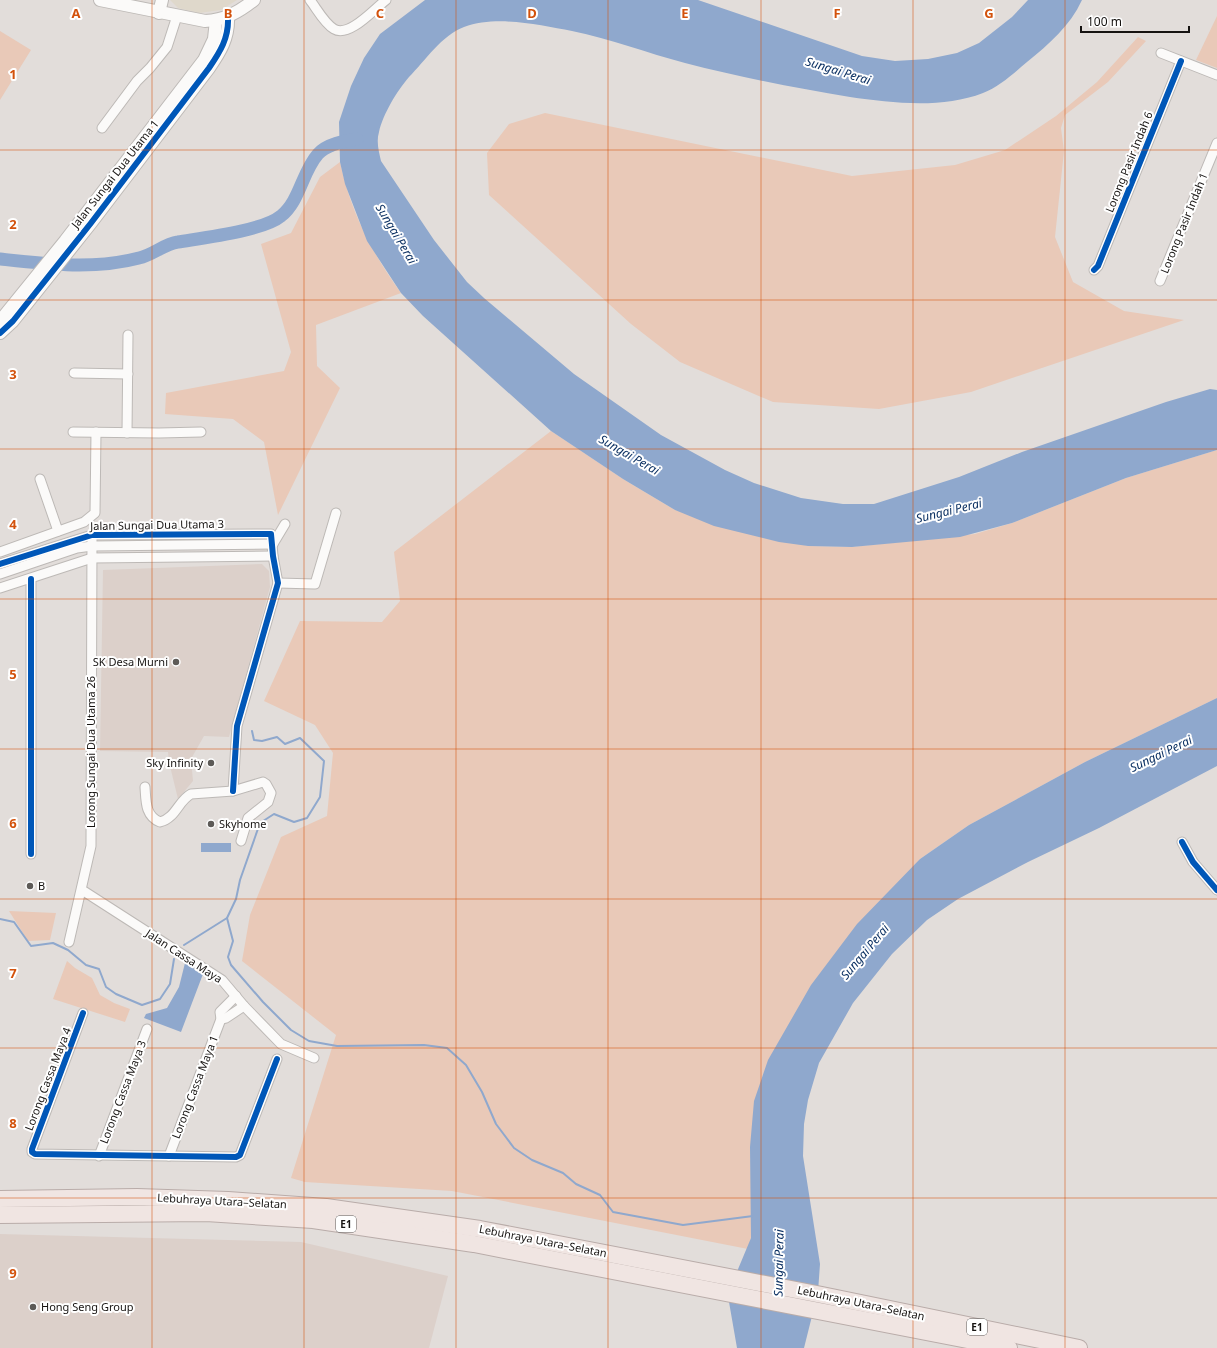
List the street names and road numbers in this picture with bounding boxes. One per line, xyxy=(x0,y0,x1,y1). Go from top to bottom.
street label: Lorong Pasir Indah 6 xyxy=(1101,109,1156,214)
street label: Jalan Sungai Dua Utama 1 xyxy=(67,116,162,232)
street label: Lorong Pasir Indah 1 xyxy=(1156,170,1211,275)
street label: Jalan Sungai Dua Utama 3 xyxy=(89,516,224,533)
street label: Lorong Sungai Dua Utama 26 xyxy=(83,676,98,828)
street label: Jalan Cassa Maya xyxy=(142,925,225,986)
street label: Lorong Cassa Maya 4 xyxy=(21,1024,74,1133)
street label: Lorong Cassa Maya 1 xyxy=(168,1033,221,1141)
street label: Lorong Cassa Maya 3 xyxy=(96,1038,149,1146)
street label: Lebuhraya Utara–Selatan xyxy=(157,1190,287,1211)
road number: E1 xyxy=(336,1216,356,1232)
street label: Lebuhraya Utara–Selatan xyxy=(478,1221,608,1260)
street label: Lebuhraya Utara–Selatan xyxy=(796,1282,926,1323)
road number: E1 xyxy=(967,1319,987,1335)

